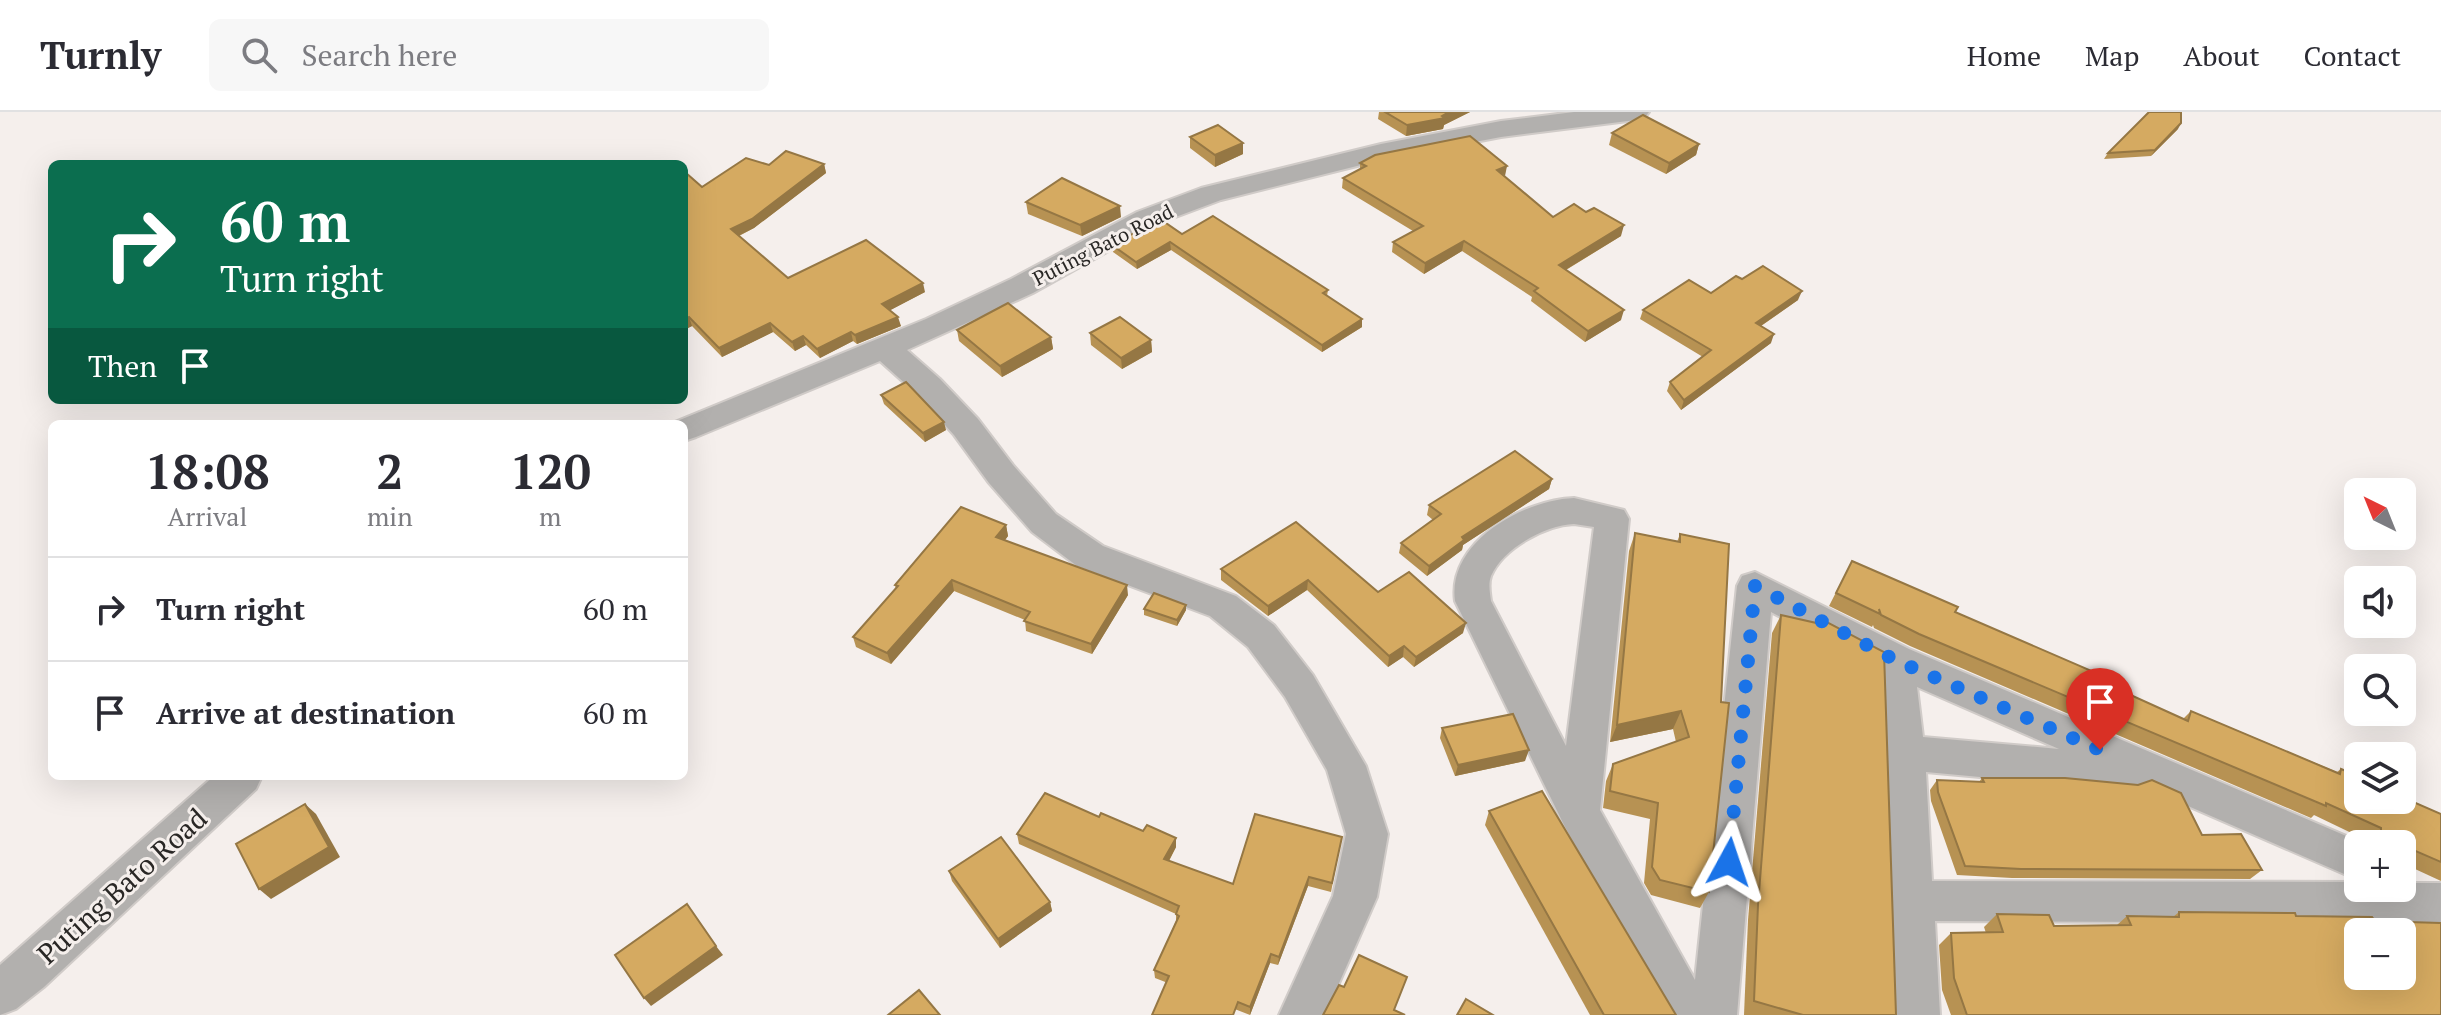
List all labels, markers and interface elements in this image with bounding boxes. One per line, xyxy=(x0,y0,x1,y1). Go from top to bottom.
search box xyxy=(209,19,769,91)
text: Turnly xyxy=(40,30,161,80)
icon: search xyxy=(237,33,281,77)
text: Search here xyxy=(301,35,457,75)
text: Home xyxy=(1967,37,2041,74)
text: Map xyxy=(2085,37,2139,74)
text: About xyxy=(2183,37,2260,74)
text: Contact xyxy=(2304,37,2401,74)
text: 60 m xyxy=(220,184,350,258)
icon: right xyxy=(88,192,192,296)
street label: Puting Bato Road xyxy=(1028,197,1178,292)
text: Turn right xyxy=(220,255,384,302)
icon: arrive xyxy=(173,344,217,388)
text: Then xyxy=(88,346,157,386)
text: 18:08 xyxy=(145,439,270,503)
text: 2 xyxy=(376,439,403,503)
text: 120 xyxy=(510,439,591,503)
north arrow xyxy=(2344,478,2416,550)
map controls xyxy=(2344,478,2416,990)
text: Arrival xyxy=(168,499,247,533)
text: min xyxy=(367,499,413,533)
text: m xyxy=(539,499,562,533)
button: sound xyxy=(2344,566,2416,638)
icon: right xyxy=(88,587,132,631)
text: Turn right xyxy=(156,589,305,629)
text: 60 m xyxy=(583,589,648,629)
button: search xyxy=(2344,654,2416,726)
pin xyxy=(2066,668,2134,750)
icon: arrive xyxy=(2078,680,2122,724)
icon: arrive xyxy=(88,691,132,735)
text: Arrive at destination xyxy=(156,693,455,733)
text: 60 m xyxy=(583,693,648,733)
button: layers xyxy=(2344,742,2416,814)
street label: Puting Bato Road xyxy=(29,800,214,972)
position arrow xyxy=(1687,820,1771,904)
button: + xyxy=(2344,830,2416,902)
button: − xyxy=(2344,918,2416,990)

